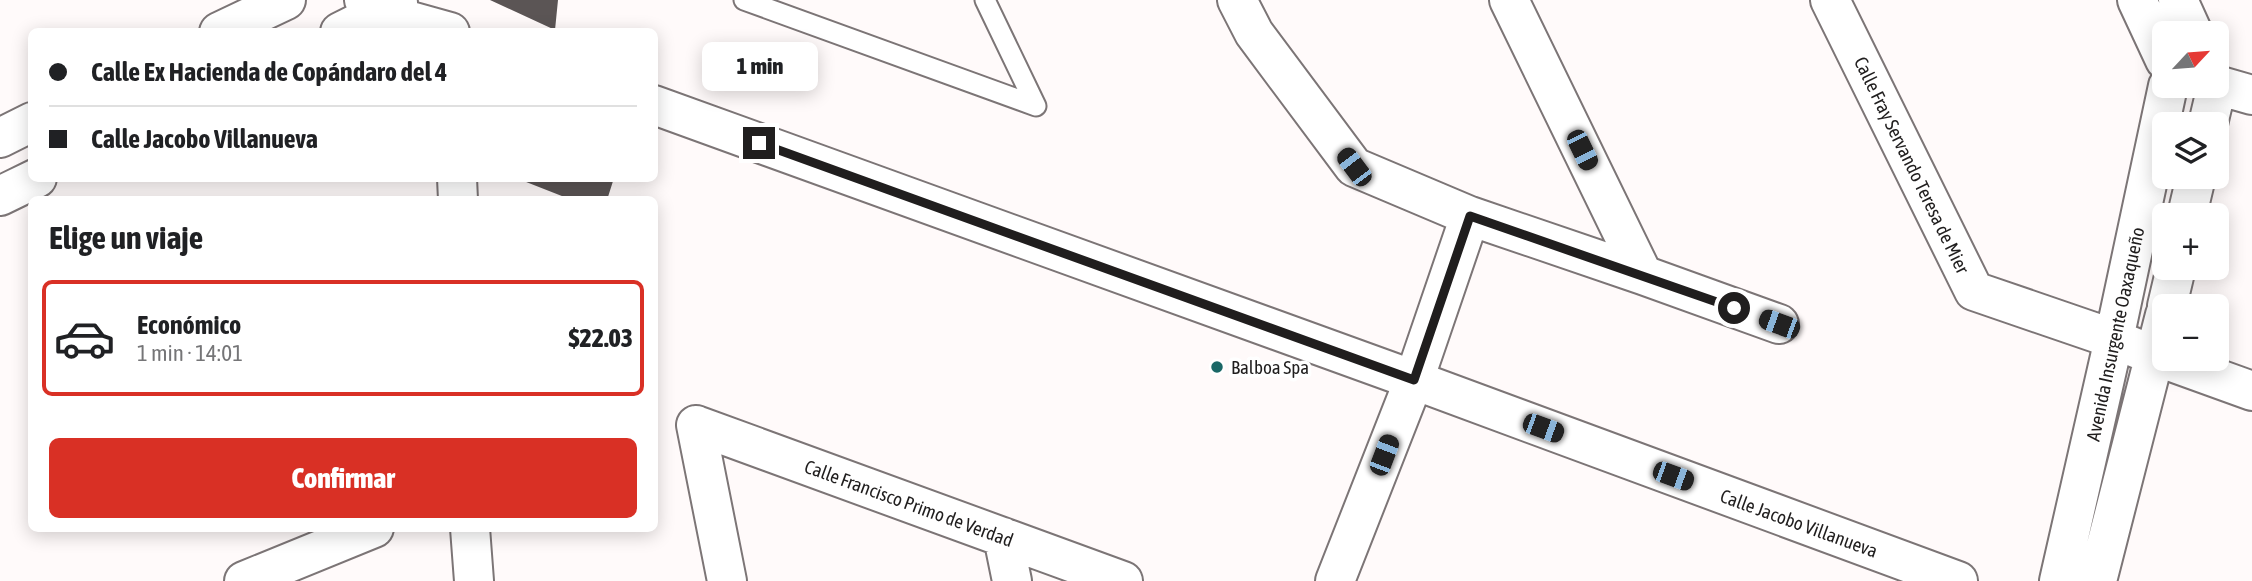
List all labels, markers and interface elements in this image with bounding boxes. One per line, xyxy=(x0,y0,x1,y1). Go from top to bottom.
north arrow xyxy=(2152,21,2230,98)
map controls xyxy=(2152,21,2229,371)
callout: 1 min xyxy=(701,41,817,90)
text: 1 min xyxy=(737,53,783,79)
street label: Calle Fray Servando Teresa de Mier xyxy=(1850,53,1974,277)
text: Calle Ex Hacienda de Copándaro del 4 xyxy=(91,57,447,87)
button: layers xyxy=(2152,112,2229,189)
text: Calle Jacobo Villanueva xyxy=(91,124,318,154)
route end xyxy=(743,127,775,159)
car xyxy=(1564,127,1601,173)
car xyxy=(1333,144,1376,190)
button: + xyxy=(2152,203,2229,280)
text: Elige un viaje xyxy=(49,219,203,256)
street label: Avenida Insurgente Oaxaqueño xyxy=(2082,225,2148,443)
route start xyxy=(1718,292,1750,324)
button: − xyxy=(2152,294,2229,371)
icon: car xyxy=(53,307,116,370)
car xyxy=(1756,307,1803,341)
text: Económico xyxy=(137,310,241,340)
text: $22.03 xyxy=(569,323,633,353)
text: 1 min · 14:01 xyxy=(137,340,243,366)
place label: Balboa Spa xyxy=(1231,356,1309,378)
marker: Balboa Spa xyxy=(1209,359,1225,375)
car xyxy=(1520,411,1567,445)
car xyxy=(1367,432,1402,478)
button: Confirmar xyxy=(49,438,637,518)
street label: Calle Francisco Primo de Verdad xyxy=(802,455,1016,551)
car xyxy=(1650,459,1697,493)
street label: Calle Jacobo Villanueva xyxy=(1717,484,1881,562)

